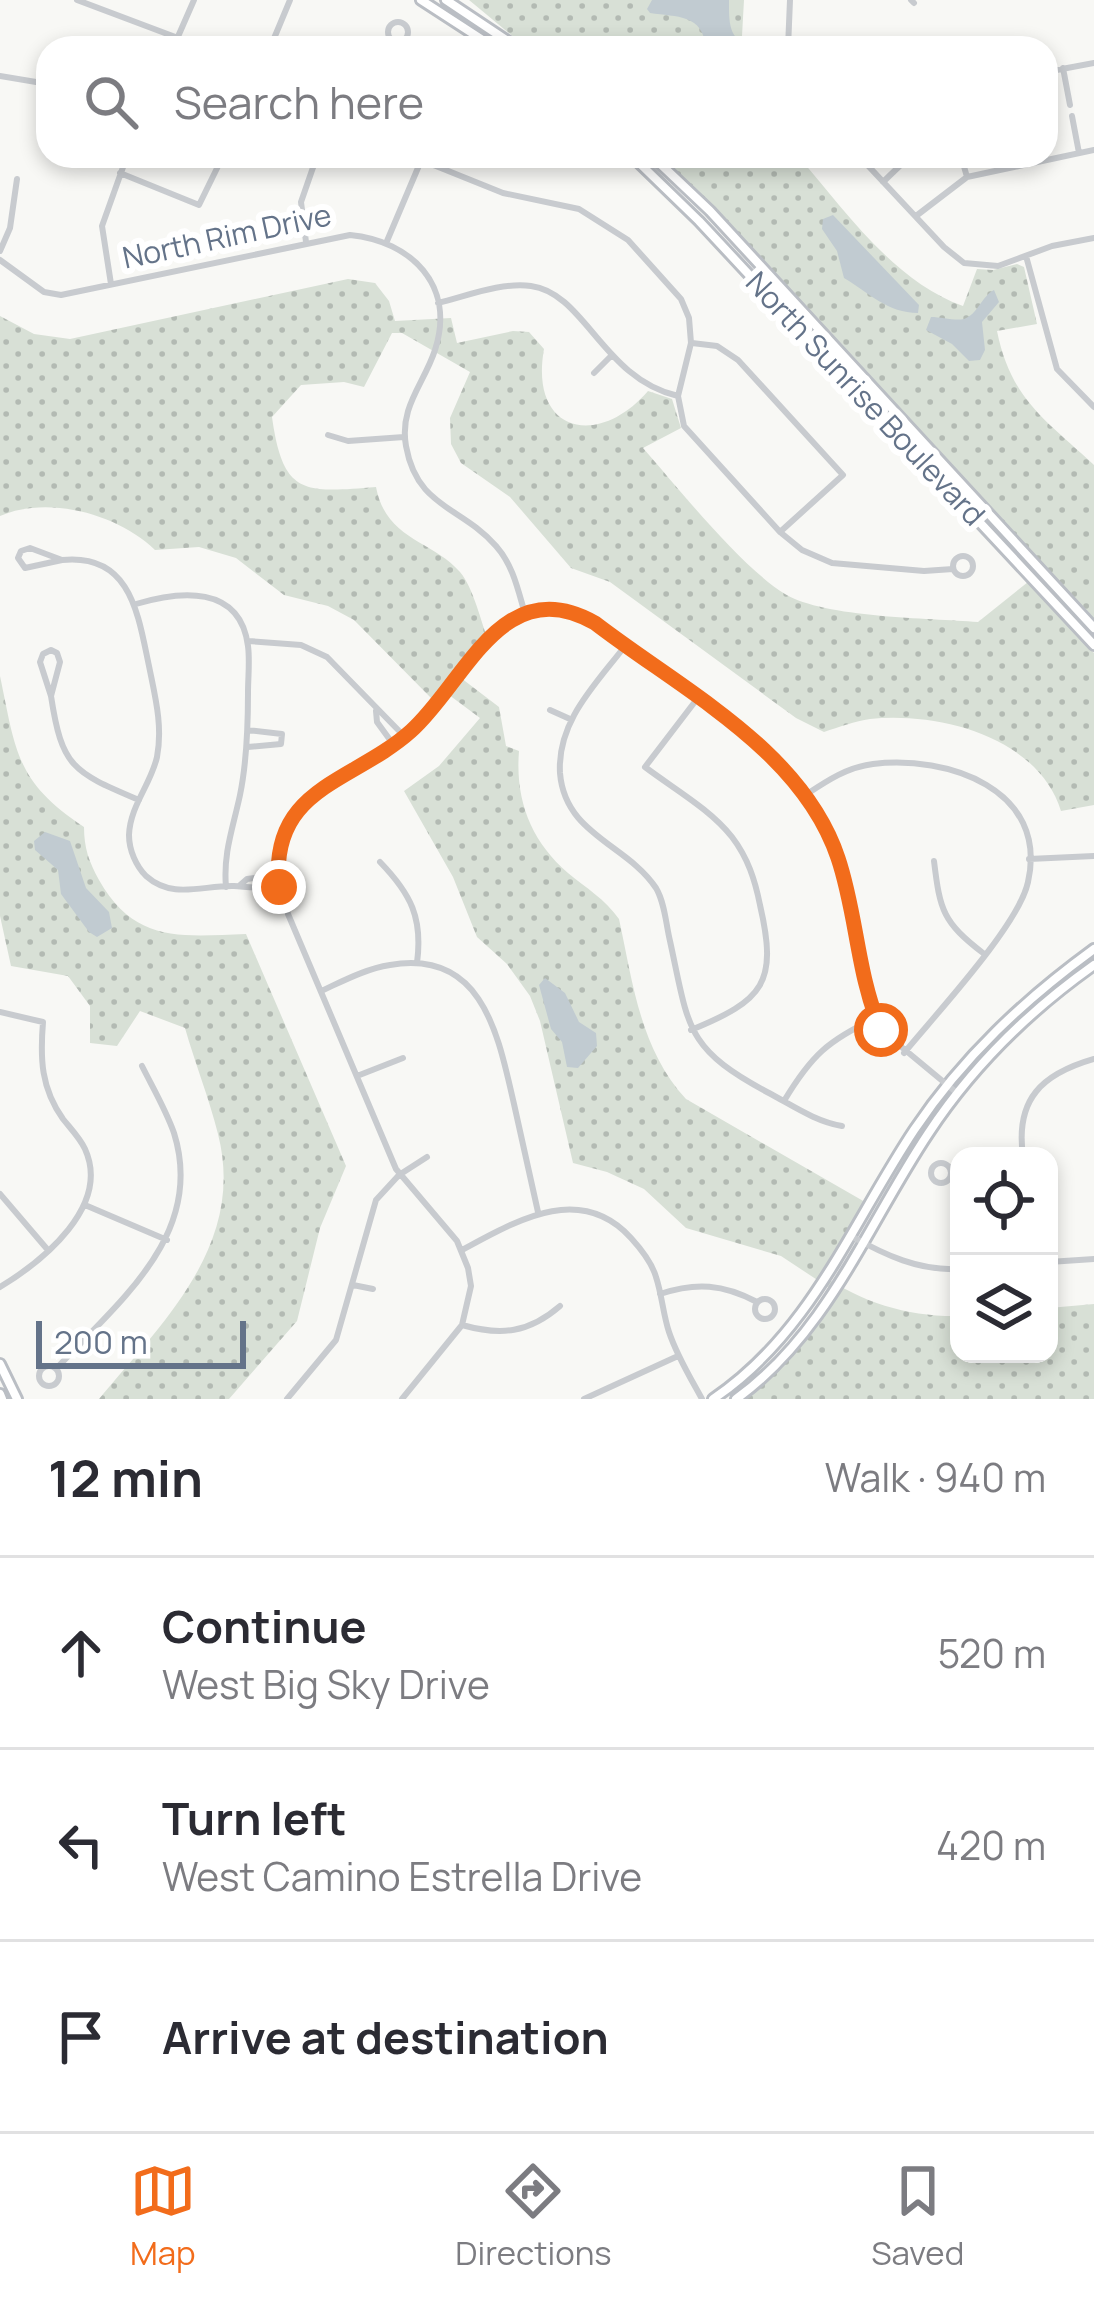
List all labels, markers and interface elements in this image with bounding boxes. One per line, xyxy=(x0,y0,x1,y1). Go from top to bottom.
search box xyxy=(36,36,1058,168)
icon: search xyxy=(78,69,144,135)
text: Search here xyxy=(174,71,424,133)
street label: North Rim Drive xyxy=(119,193,335,278)
street label: North Sunrise Boulevard xyxy=(737,262,995,534)
route end xyxy=(252,860,306,914)
route start xyxy=(854,1003,908,1057)
map controls xyxy=(950,1147,1058,1363)
button: locate xyxy=(950,1147,1058,1255)
button: layers xyxy=(950,1255,1058,1363)
scale bar xyxy=(36,1315,246,1368)
text: 200 m xyxy=(54,1319,148,1364)
text: 12 min xyxy=(48,1443,203,1512)
text: Walk · 940 m xyxy=(825,1450,1046,1504)
text: Continue xyxy=(162,1595,367,1657)
icon: ahead xyxy=(48,1620,114,1686)
text: 520 m xyxy=(938,1626,1046,1680)
text: West Big Sky Drive xyxy=(162,1657,490,1711)
text: Turn left xyxy=(162,1787,347,1849)
icon: left xyxy=(48,1812,114,1878)
text: 420 m xyxy=(936,1818,1046,1872)
text: West Camino Estrella Drive xyxy=(162,1849,642,1903)
icon: arrive xyxy=(48,2004,114,2070)
text: Arrive at destination xyxy=(162,2006,609,2068)
tab: Map xyxy=(130,2158,196,2275)
tab: Directions xyxy=(455,2158,612,2275)
tab: Saved xyxy=(871,2158,964,2275)

